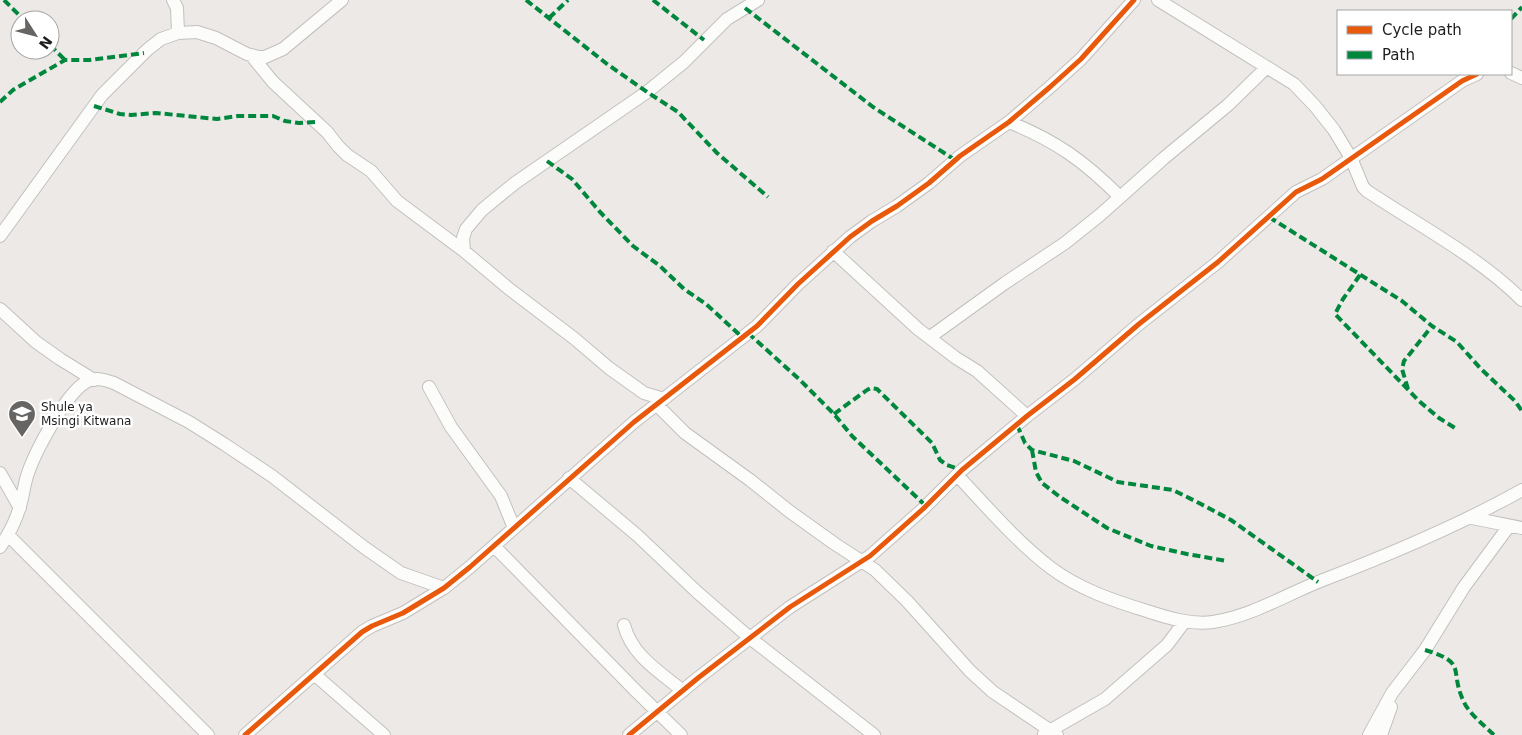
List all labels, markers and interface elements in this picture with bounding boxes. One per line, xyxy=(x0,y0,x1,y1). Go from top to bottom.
north arrow xyxy=(10,10,60,60)
legend xyxy=(1337,10,1512,75)
text: Cycle path xyxy=(1382,21,1462,39)
text: N xyxy=(36,33,55,52)
text: Path xyxy=(1382,46,1415,64)
school or university icon: Shule ya Msingi Kitwana xyxy=(7,399,37,438)
place label: Shule ya Msingi Kitwana xyxy=(41,400,131,428)

